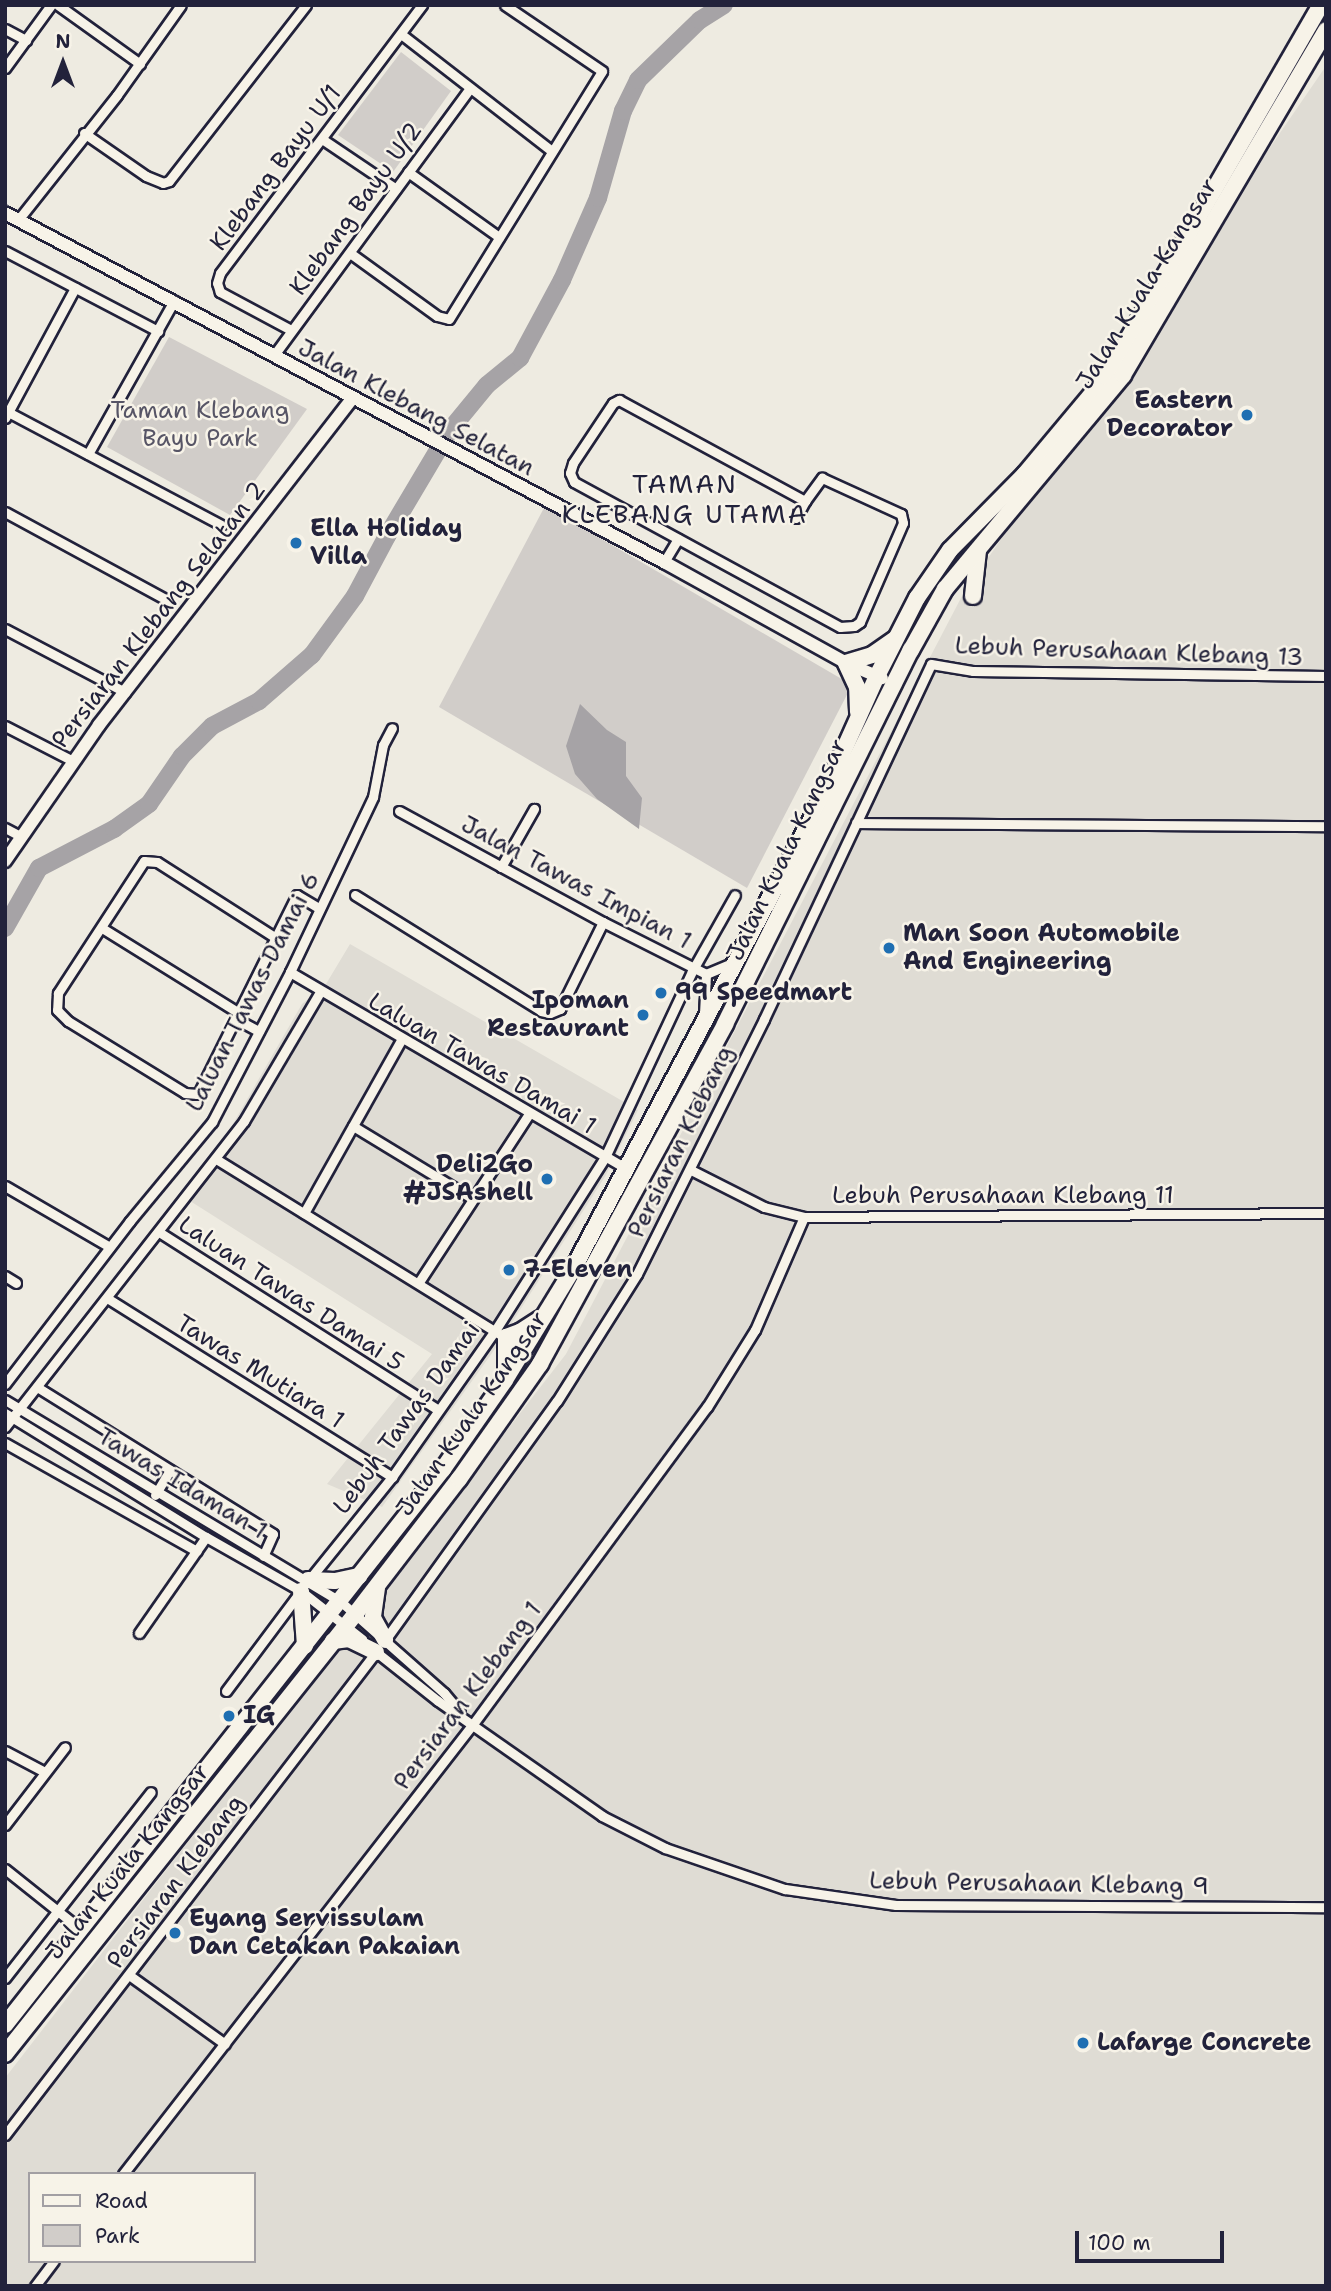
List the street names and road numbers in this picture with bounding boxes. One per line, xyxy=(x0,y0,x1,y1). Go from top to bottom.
street label: Klebang Bayu U/1 xyxy=(204,79,348,257)
street label: Klebang Bayu U/2 xyxy=(284,117,428,301)
street label: Jalan Kuala Kangsar xyxy=(1070,173,1224,395)
street label: Jalan Klebang Selatan xyxy=(293,333,539,483)
street label: Persiaran Klebang Selatan 2 xyxy=(46,476,272,754)
street label: Lebuh Perusahaan Klebang 13 xyxy=(954,632,1304,672)
street label: Jalan Kuala Kangsar xyxy=(721,734,853,966)
street label: Jalan Tawas Impian 1 xyxy=(456,810,696,956)
street label: Laluan Tawas Damai 6 xyxy=(180,867,326,1117)
street label: Laluan Tawas Damai 1 xyxy=(363,987,601,1141)
street label: Persiaran Klebang xyxy=(622,1041,740,1243)
street label: Lebuh Perusahaan Klebang 11 xyxy=(832,1182,1174,1210)
street label: Laluan Tawas Damai 5 xyxy=(173,1210,409,1378)
street label: Jalan Kuala Kangsar xyxy=(390,1306,554,1522)
street label: Tawas Mutiara 1 xyxy=(171,1309,349,1435)
street label: Lebuh Tawas Damai xyxy=(327,1316,487,1520)
street label: Tawas Idaman 1 xyxy=(92,1422,272,1546)
street label: Persiaran Klebang 1 xyxy=(388,1596,548,1796)
street label: Jalan Kuala Kangsar xyxy=(40,1758,216,1966)
street label: Persiaran Klebang xyxy=(101,1790,251,1974)
street label: Lebuh Perusahaan Klebang 9 xyxy=(869,1867,1209,1901)

